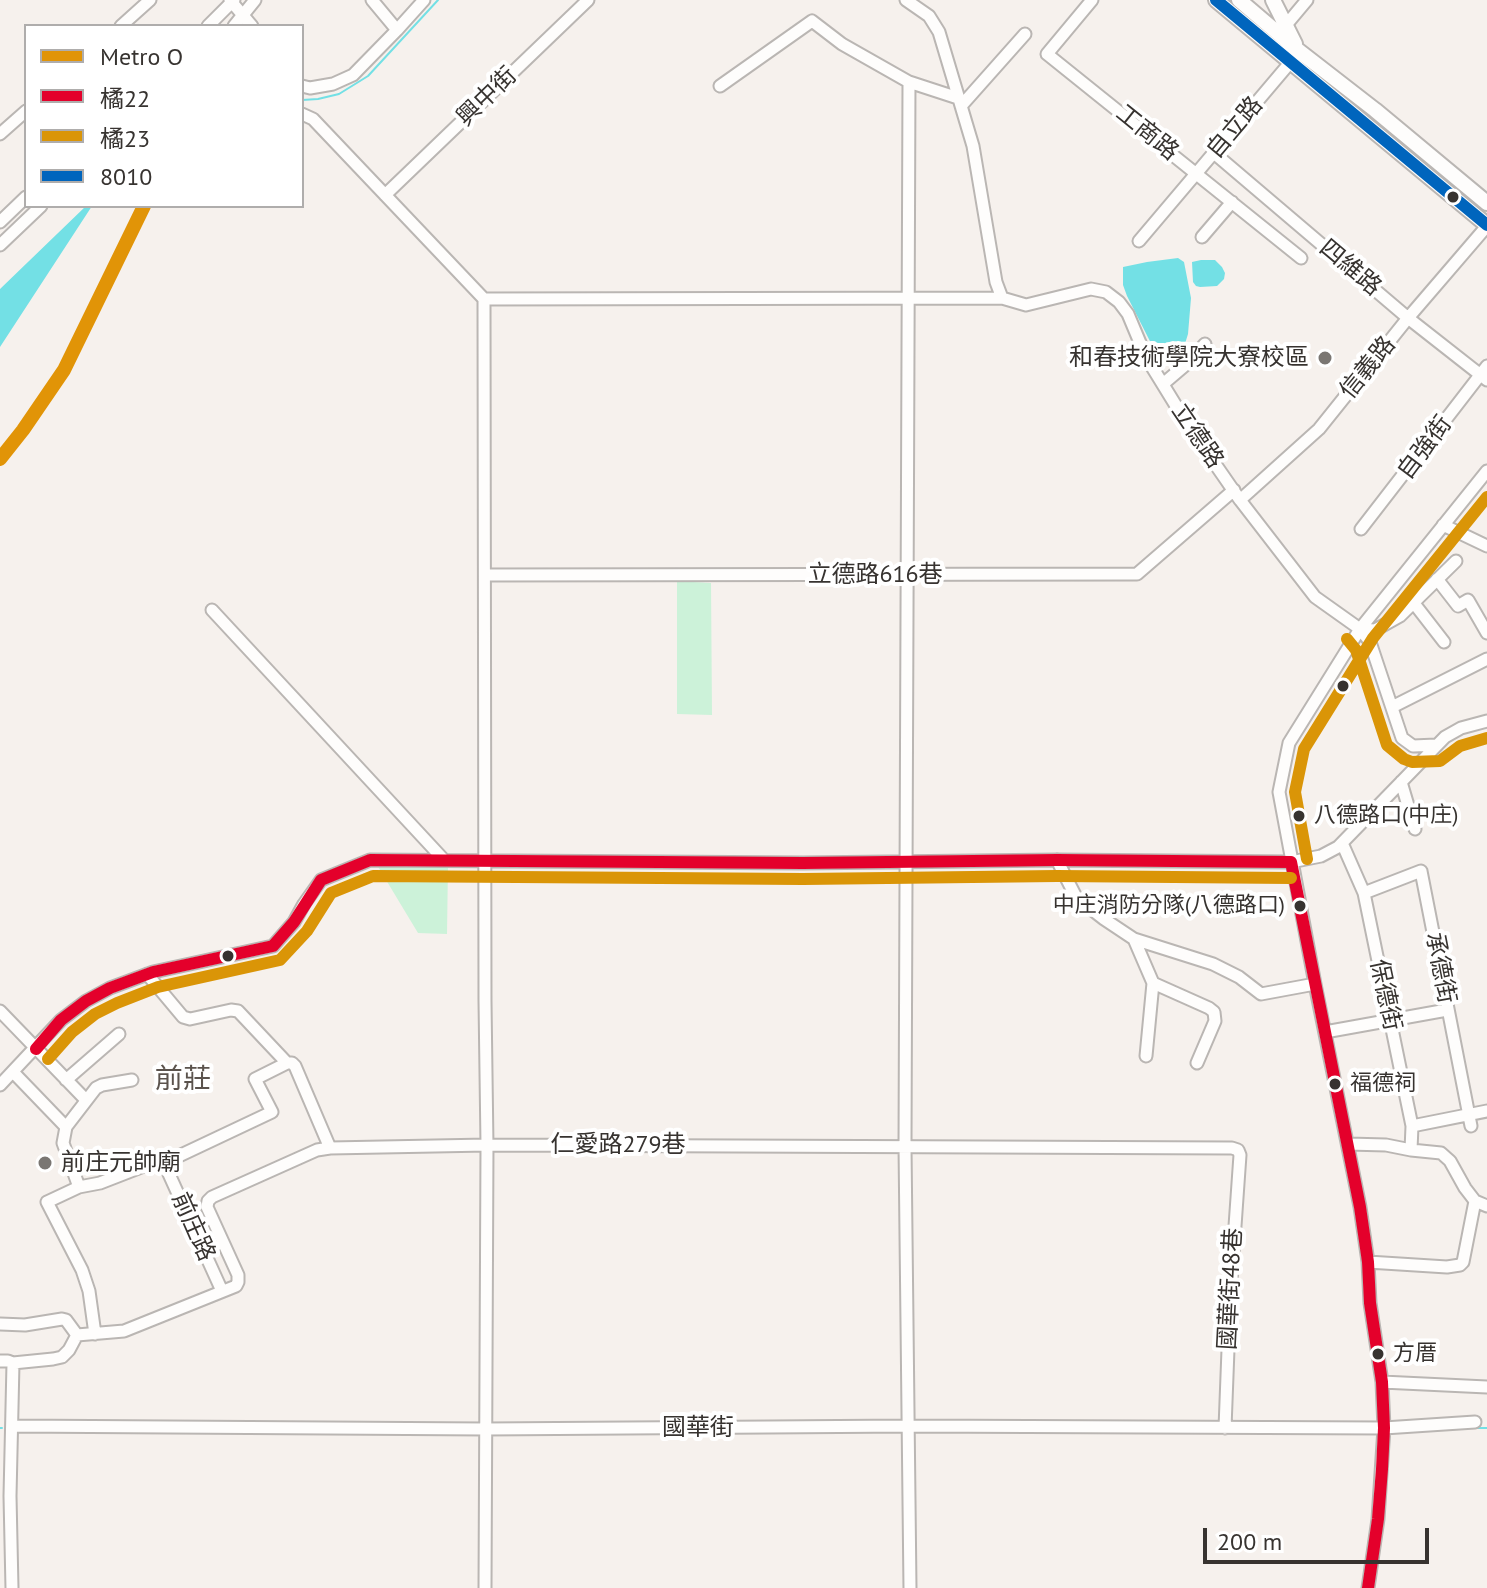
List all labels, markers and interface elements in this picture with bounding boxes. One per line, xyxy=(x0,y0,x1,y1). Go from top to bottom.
legend xyxy=(24,24,304,208)
text: Metro O xyxy=(100,41,183,72)
street label: 興中街 xyxy=(451,62,523,132)
text: 橘22 xyxy=(100,83,150,114)
street label: 自立路 xyxy=(1201,91,1269,165)
street label: 工商路 xyxy=(1110,99,1184,167)
text: 橘23 xyxy=(100,123,150,154)
text: 8010 xyxy=(100,161,152,192)
unlabelled marker xyxy=(1445,189,1461,205)
street label: 四維路 xyxy=(1313,234,1387,302)
street label: 信義路 xyxy=(1334,331,1402,405)
place label: 和春技術學院大寮校區 xyxy=(1069,344,1309,372)
marker: 和春技術學院大寮校區 xyxy=(1316,349,1334,367)
street label: 立德路 xyxy=(1165,398,1229,474)
street label: 自強街 xyxy=(1392,411,1458,485)
street label: 立德路616巷 xyxy=(807,561,943,589)
unlabelled marker xyxy=(1335,678,1351,694)
place label: 八德路口(中庄) xyxy=(1314,803,1458,829)
marker: 八德路口(中庄) xyxy=(1291,808,1307,824)
place label: 中庄消防分隊(八德路口) xyxy=(1053,893,1285,919)
marker: 中庄消防分隊(八德路口) xyxy=(1292,898,1308,914)
street label: 承德街 xyxy=(1419,930,1461,1006)
unlabelled marker xyxy=(220,948,236,964)
street label: 保德街 xyxy=(1363,957,1407,1033)
district label: 前莊 xyxy=(155,1063,211,1097)
place label: 福德祠 xyxy=(1350,1071,1416,1097)
marker: 福德祠 xyxy=(1327,1076,1343,1092)
street label: 仁愛路279巷 xyxy=(550,1131,686,1159)
place label: 前庄元帥廟 xyxy=(61,1149,181,1177)
marker: 前庄元帥廟 xyxy=(36,1154,54,1172)
street label: 前庄路 xyxy=(165,1188,221,1266)
street label: 國華街48巷 xyxy=(1213,1227,1249,1351)
place label: 方厝 xyxy=(1393,1341,1437,1367)
marker: 方厝 xyxy=(1370,1346,1386,1362)
street label: 國華街 xyxy=(662,1414,734,1442)
scale bar xyxy=(1207,1512,1433,1562)
text: 200 m xyxy=(1217,1526,1282,1557)

